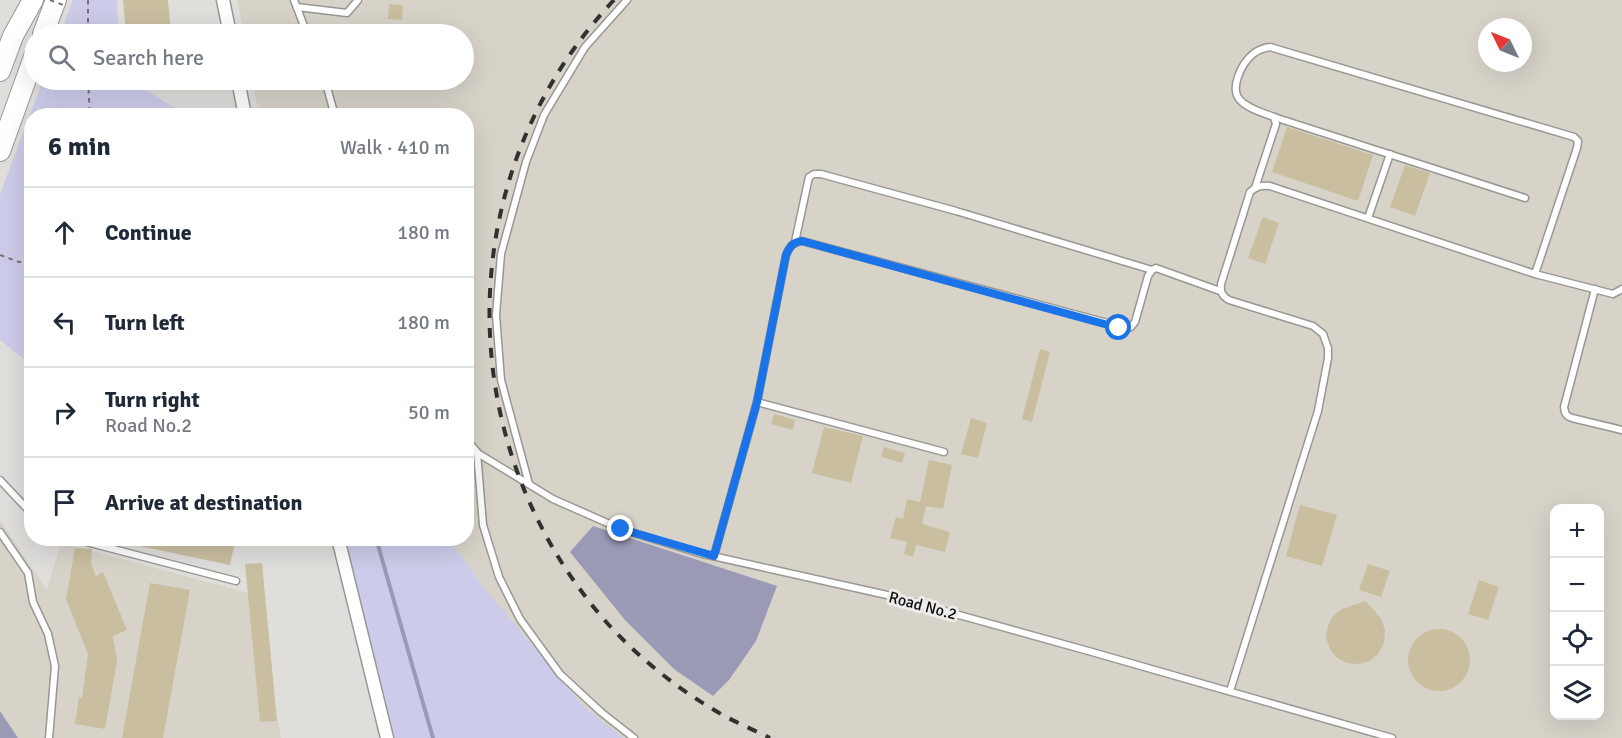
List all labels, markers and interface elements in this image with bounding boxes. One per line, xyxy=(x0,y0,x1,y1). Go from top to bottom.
north arrow xyxy=(1478,18,1532,72)
search box xyxy=(24,24,474,90)
icon: search xyxy=(45,41,78,74)
text: Search here xyxy=(93,44,204,71)
text: 6 min xyxy=(48,131,111,163)
text: Walk · 410 m xyxy=(340,135,450,160)
icon: ahead xyxy=(48,216,81,249)
text: Continue xyxy=(105,219,192,246)
text: 180 m xyxy=(397,220,450,245)
icon: left xyxy=(48,306,81,339)
text: Turn left xyxy=(105,309,185,336)
text: 180 m xyxy=(397,310,450,335)
route start xyxy=(1105,314,1131,340)
text: Turn right xyxy=(105,386,200,413)
icon: right xyxy=(48,396,81,429)
text: 50 m xyxy=(408,400,450,425)
text: Road No.2 xyxy=(105,413,192,438)
icon: arrive xyxy=(48,486,81,519)
text: Arrive at destination xyxy=(105,489,302,516)
map controls xyxy=(1550,504,1604,720)
button: + xyxy=(1550,504,1604,558)
route end xyxy=(607,515,633,541)
button: − xyxy=(1550,558,1604,612)
street label: Road No.2 xyxy=(887,587,959,625)
button: locate xyxy=(1550,612,1604,666)
button: layers xyxy=(1550,666,1604,720)

